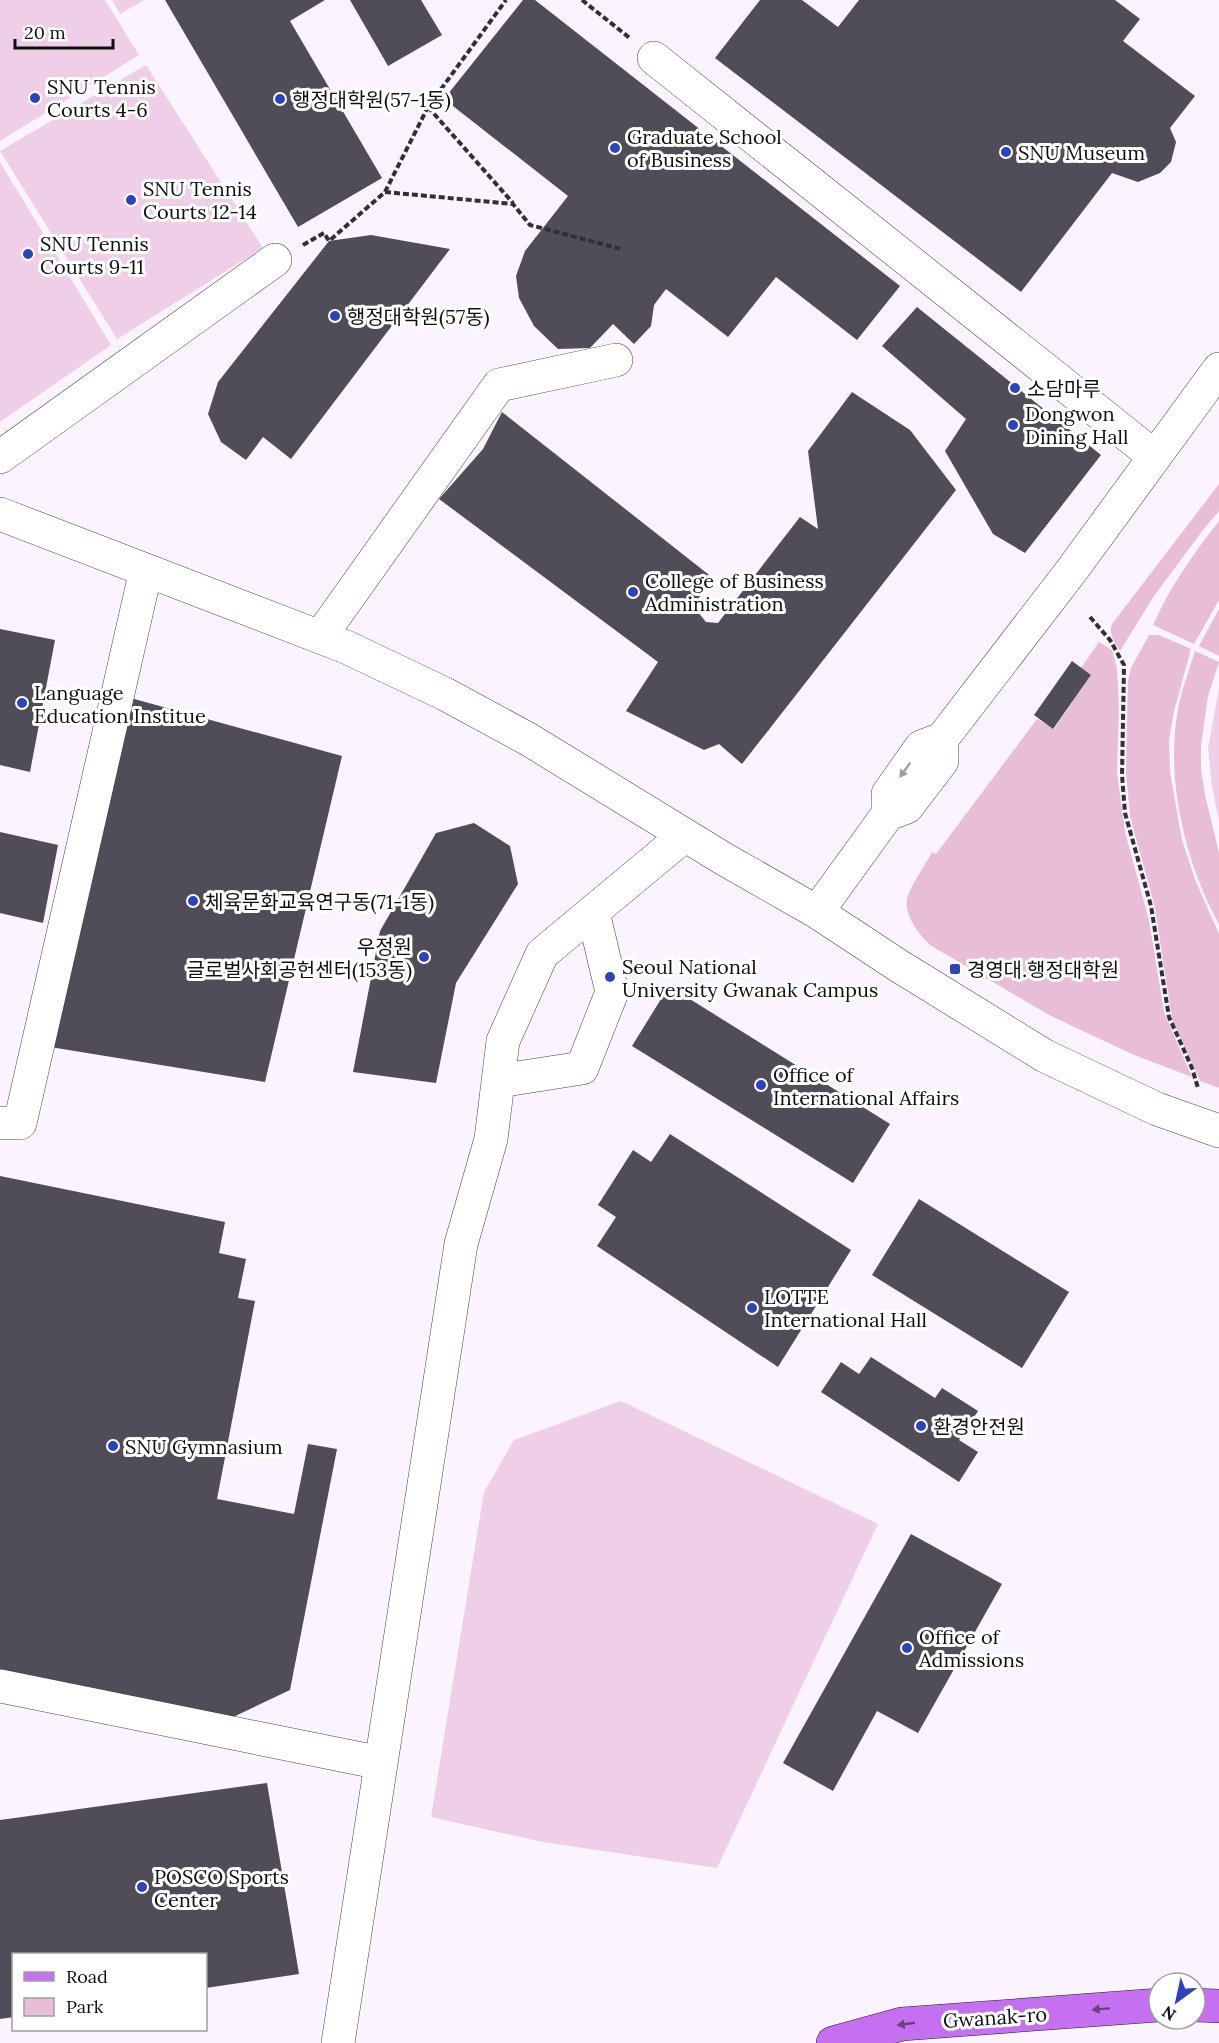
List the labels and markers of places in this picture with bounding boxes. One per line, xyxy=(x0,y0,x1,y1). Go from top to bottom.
place label: SNU Tennis Courts 4-6 xyxy=(47,74,156,122)
place label: 행정대학원(57-1동) xyxy=(292,87,451,113)
marker: SNU Tennis Courts 4-6 xyxy=(28,91,42,105)
marker: 행정대학원(57-1동) xyxy=(273,92,287,106)
place label: Graduate School of Business xyxy=(627,124,782,172)
place label: SNU Museum xyxy=(1018,140,1145,165)
marker: Graduate School of Business xyxy=(608,141,622,155)
marker: SNU Museum xyxy=(999,145,1013,159)
place label: SNU Tennis Courts 12-14 xyxy=(143,176,257,224)
marker: SNU Tennis Courts 12-14 xyxy=(124,193,138,207)
place label: SNU Tennis Courts 9-11 xyxy=(40,231,149,279)
marker: SNU Tennis Courts 9-11 xyxy=(21,247,35,261)
place label: 행정대학원(57동) xyxy=(347,304,490,330)
marker: 행정대학원(57동) xyxy=(328,309,342,323)
place label: 소담마루 xyxy=(1027,376,1101,401)
marker: 소담마루 xyxy=(1008,381,1022,395)
place label: Dongwon Dining Hall xyxy=(1025,401,1128,449)
marker: Dongwon Dining Hall xyxy=(1006,418,1020,432)
place label: College of Business Administration xyxy=(644,568,824,616)
marker: College of Business Administration xyxy=(626,585,640,599)
place label: Language Education Institue xyxy=(34,680,206,728)
marker: Language Education Institue xyxy=(15,696,29,710)
place label: 체육문화교육연구동(71-1동) xyxy=(205,889,434,915)
marker: 체육문화교육연구동(71-1동) xyxy=(186,894,200,908)
place label: 우정원 글로벌사회공헌센터(153동) xyxy=(186,934,412,983)
marker: 우정원 글로벌사회공헌센터(153동) xyxy=(417,950,431,964)
place label: Seoul National University Gwanak Campus xyxy=(622,954,878,1002)
place label: 경영대.행정대학원 xyxy=(967,957,1119,982)
marker: 경영대.행정대학원 xyxy=(948,962,962,976)
marker: Seoul National University Gwanak Campus xyxy=(603,970,617,984)
place label: Office of International Affairs xyxy=(773,1062,959,1110)
marker: Office of International Affairs xyxy=(754,1078,768,1092)
place label: LOTTE International Hall xyxy=(764,1284,927,1332)
marker: LOTTE International Hall xyxy=(745,1301,759,1315)
place label: 환경안전원 xyxy=(933,1414,1025,1439)
marker: 환경안전원 xyxy=(914,1419,928,1433)
place label: SNU Gymnasium xyxy=(125,1434,283,1459)
marker: SNU Gymnasium xyxy=(106,1439,120,1453)
place label: Office of Admissions xyxy=(918,1624,1024,1672)
marker: Office of Admissions xyxy=(900,1641,914,1655)
place label: POSCO Sports Center xyxy=(154,1864,289,1912)
marker: POSCO Sports Center xyxy=(135,1880,149,1894)

